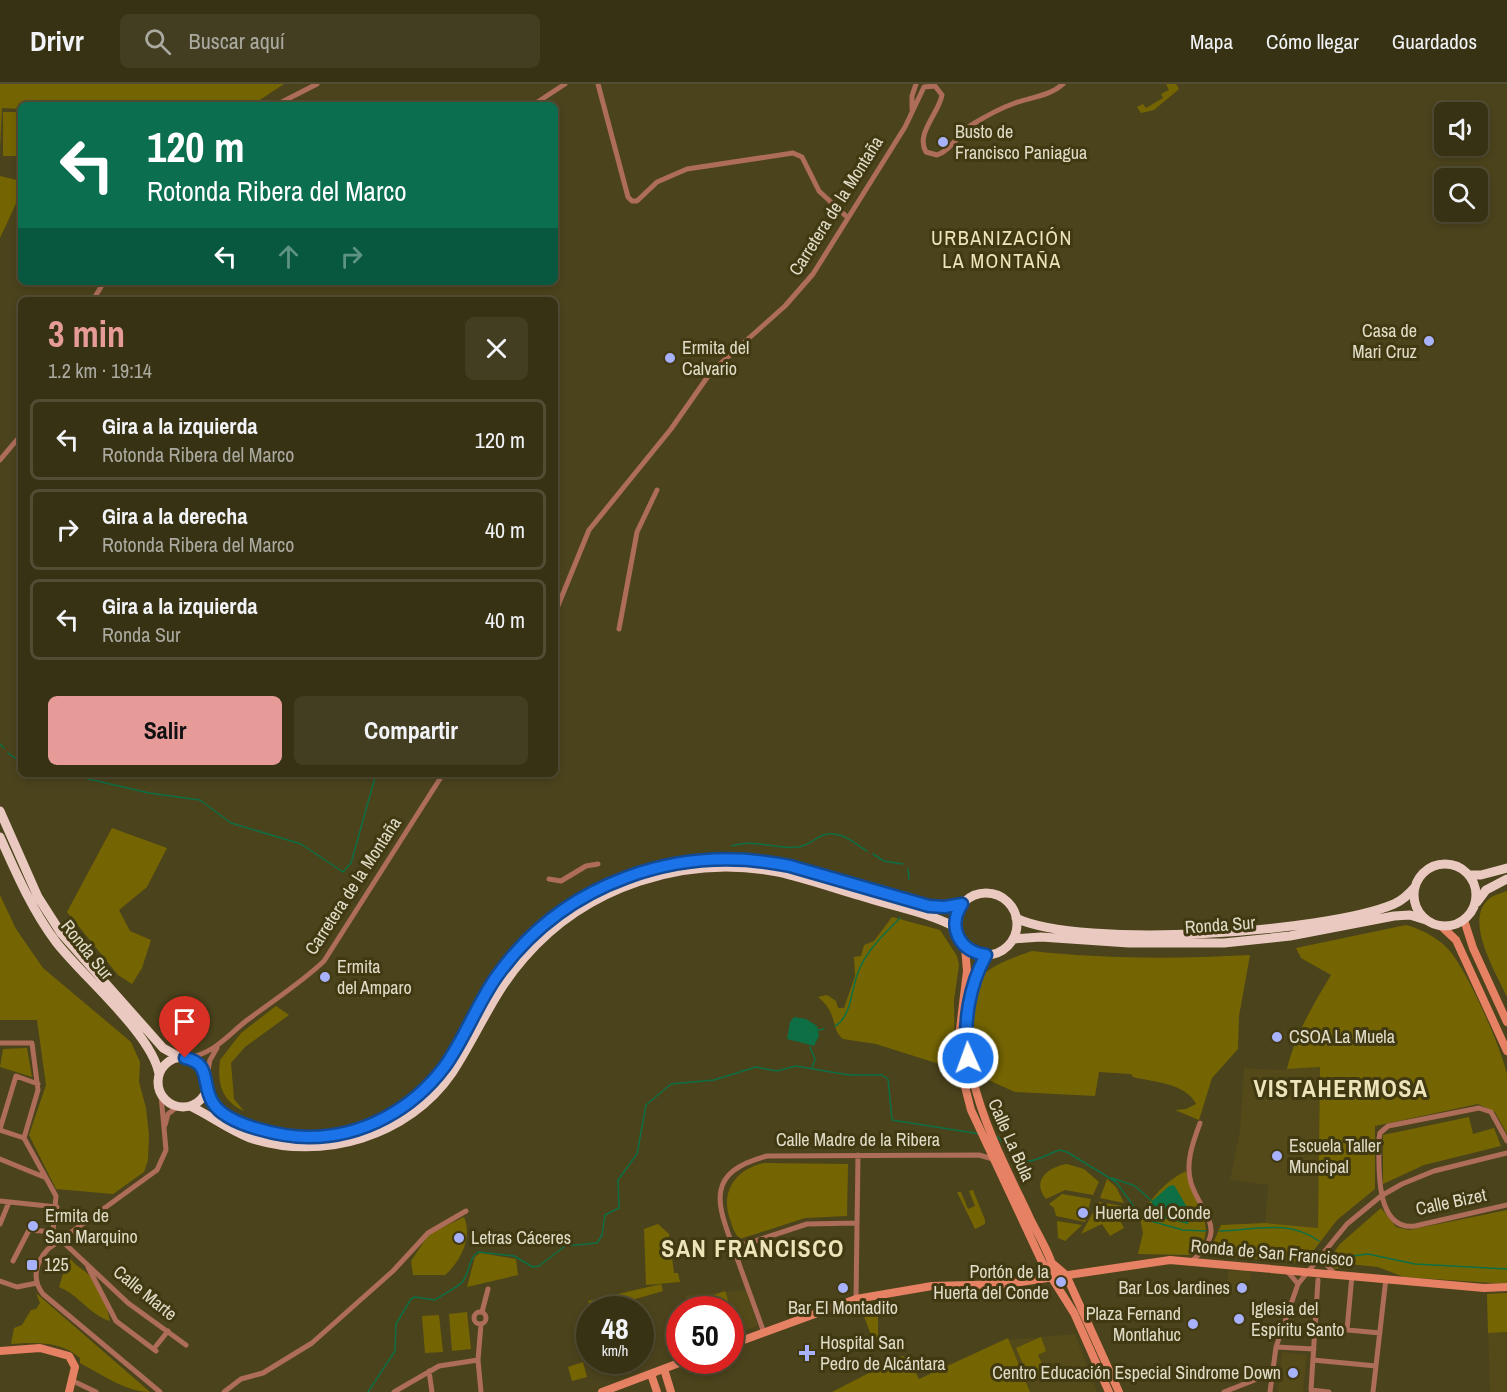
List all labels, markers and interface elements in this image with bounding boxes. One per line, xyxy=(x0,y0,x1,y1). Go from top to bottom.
search box xyxy=(120,14,540,68)
text: Drivr xyxy=(30,22,84,60)
icon: search xyxy=(141,25,174,58)
text: Buscar aquí xyxy=(189,26,285,56)
text: Mapa xyxy=(1190,27,1233,56)
text: Cómo llegar xyxy=(1266,27,1359,56)
text: Guardados xyxy=(1392,27,1477,56)
map controls xyxy=(1434,102,1488,222)
button: sound xyxy=(1434,102,1488,156)
text: 120 m xyxy=(147,119,245,175)
place label: Busto de Francisco Paniagua xyxy=(955,119,1087,165)
icon: left xyxy=(48,126,126,204)
street label: Carretera de la Montaña xyxy=(783,131,889,280)
marker: Busto de Francisco Paniagua xyxy=(936,135,950,149)
button: search xyxy=(1434,168,1488,222)
text: Rotonda Ribera del Marco xyxy=(147,173,407,209)
district label: URBANIZACIÓN LA MONTAÑA xyxy=(931,224,1073,274)
icon: left xyxy=(209,240,242,273)
icon: ahead xyxy=(272,240,305,273)
icon: right xyxy=(335,240,368,273)
text: 3 min xyxy=(48,310,125,358)
button: close xyxy=(465,317,528,380)
place label: Casa de Mari Cruz xyxy=(1352,318,1417,364)
marker: Casa de Mari Cruz xyxy=(1422,334,1436,348)
place label: Ermita del Calvario xyxy=(682,335,749,381)
marker: Ermita del Calvario xyxy=(663,351,677,365)
text: 1.2 km · 19:14 xyxy=(48,357,152,384)
text: Gira a la izquierda xyxy=(102,411,257,441)
icon: left xyxy=(51,423,84,456)
text: 120 m xyxy=(475,425,525,455)
text: Rotonda Ribera del Marco xyxy=(102,441,294,468)
text: Gira a la derecha xyxy=(102,501,247,531)
icon: right xyxy=(51,513,84,546)
text: 40 m xyxy=(485,515,525,545)
text: Rotonda Ribera del Marco xyxy=(102,531,294,558)
text: Gira a la izquierda xyxy=(102,591,257,621)
icon: left xyxy=(51,603,84,636)
text: 40 m xyxy=(485,605,525,635)
text: Ronda Sur xyxy=(102,621,180,648)
button: Salir xyxy=(48,696,282,765)
button: Compartir xyxy=(294,696,528,765)
street label: Carretera de la Montaña xyxy=(299,812,407,960)
street label: Ronda Sur xyxy=(1184,910,1256,939)
street label: Ronda Sur xyxy=(55,914,119,985)
place label: Ermita del Amparo xyxy=(337,954,412,1000)
marker: Ermita del Amparo xyxy=(318,970,332,984)
pin xyxy=(159,996,210,1058)
icon: arrive xyxy=(168,1005,201,1038)
place label: CSOA La Muela xyxy=(1289,1024,1395,1049)
position arrow xyxy=(936,1026,1000,1090)
marker: CSOA La Muela xyxy=(1270,1030,1284,1044)
district label: VISTAHERMOSA xyxy=(1253,1072,1429,1104)
street label: Calle La Bula xyxy=(982,1095,1041,1185)
street label: Calle Madre de la Ribera xyxy=(776,1127,940,1152)
place label: Escuela Taller Muncipal xyxy=(1289,1133,1381,1179)
marker: Escuela Taller Muncipal xyxy=(1270,1149,1284,1163)
street label: Calle Bizet xyxy=(1413,1182,1488,1221)
place label: Huerta del Conde xyxy=(1095,1200,1211,1225)
place label: Ermita de San Marquino xyxy=(45,1203,138,1249)
marker: Huerta del Conde xyxy=(1076,1206,1090,1220)
marker: Ermita de San Marquino xyxy=(26,1219,40,1233)
place label: Letras Cáceres xyxy=(471,1225,571,1250)
marker: Letras Cáceres xyxy=(452,1231,466,1245)
district label: SAN FRANCISCO xyxy=(661,1232,845,1264)
street label: Ronda de San Francisco xyxy=(1190,1233,1354,1272)
place label: 125 xyxy=(44,1252,69,1277)
marker: 125 xyxy=(25,1258,39,1272)
street label: Calle Marte xyxy=(108,1259,183,1326)
place label: Portón de la Huerta del Conde xyxy=(933,1259,1049,1305)
marker: Portón de la Huerta del Conde xyxy=(1054,1275,1068,1289)
place label: Bar Los Jardines xyxy=(1118,1275,1230,1300)
marker: Bar El Montadito xyxy=(836,1281,850,1295)
marker: Bar Los Jardines xyxy=(1235,1281,1249,1295)
place label: Bar El Montadito xyxy=(788,1295,898,1320)
speed limit sign: 50 xyxy=(666,1296,744,1374)
place label: Iglesia del Espíritu Santo xyxy=(1251,1296,1345,1342)
place label: Plaza Fernand Montlahuc xyxy=(1086,1301,1181,1347)
text: 48 xyxy=(601,1308,629,1348)
marker: Iglesia del Espíritu Santo xyxy=(1232,1312,1246,1326)
marker: Plaza Fernand Montlahuc xyxy=(1186,1317,1200,1331)
place label: Hospital San Pedro de Alcántara xyxy=(820,1330,946,1376)
text: km/h xyxy=(602,1340,628,1361)
marker: Hospital San Pedro de Alcántara xyxy=(798,1344,816,1362)
place label: Centro Educación Especial Sindrome Down xyxy=(992,1360,1281,1385)
marker: Centro Educación Especial Sindrome Down xyxy=(1286,1366,1300,1380)

